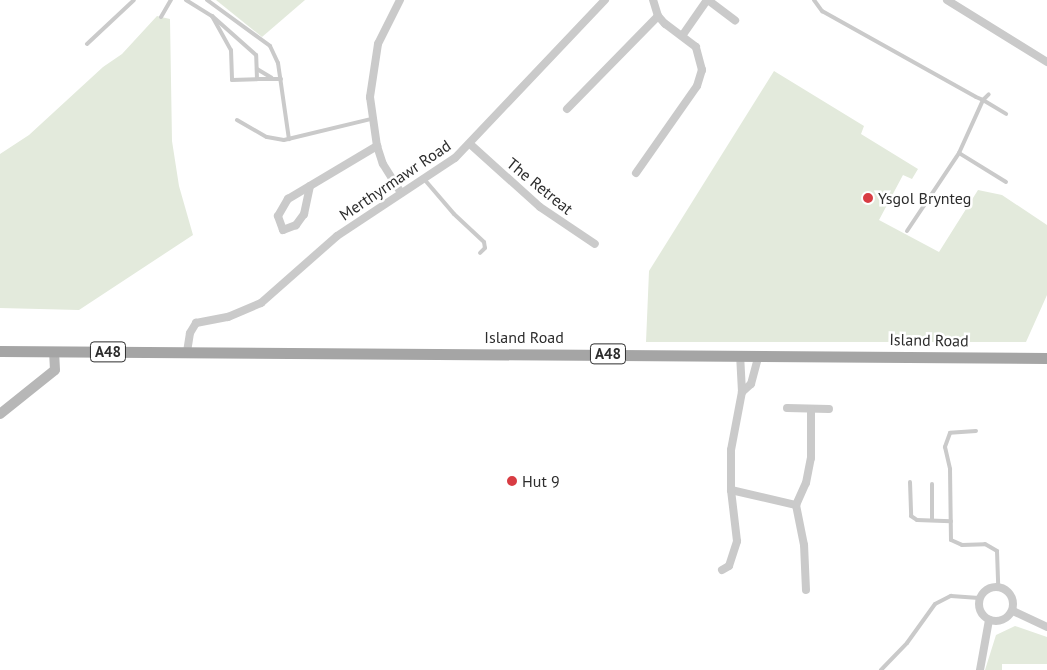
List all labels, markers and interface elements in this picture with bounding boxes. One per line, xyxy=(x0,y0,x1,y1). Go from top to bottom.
street label: Merthyrmawr Road xyxy=(336,136,454,224)
street label: The Retreat xyxy=(503,154,577,218)
place label: Ysgol Brynteg xyxy=(878,188,971,208)
marker: Ysgol Brynteg xyxy=(862,192,874,204)
street label: Island Road xyxy=(484,327,564,347)
street label: Island Road xyxy=(889,330,969,350)
road number: A48 xyxy=(89,340,127,364)
road number: A48 xyxy=(589,342,627,366)
place label: Hut 9 xyxy=(522,471,560,491)
marker: Hut 9 xyxy=(506,475,518,487)

